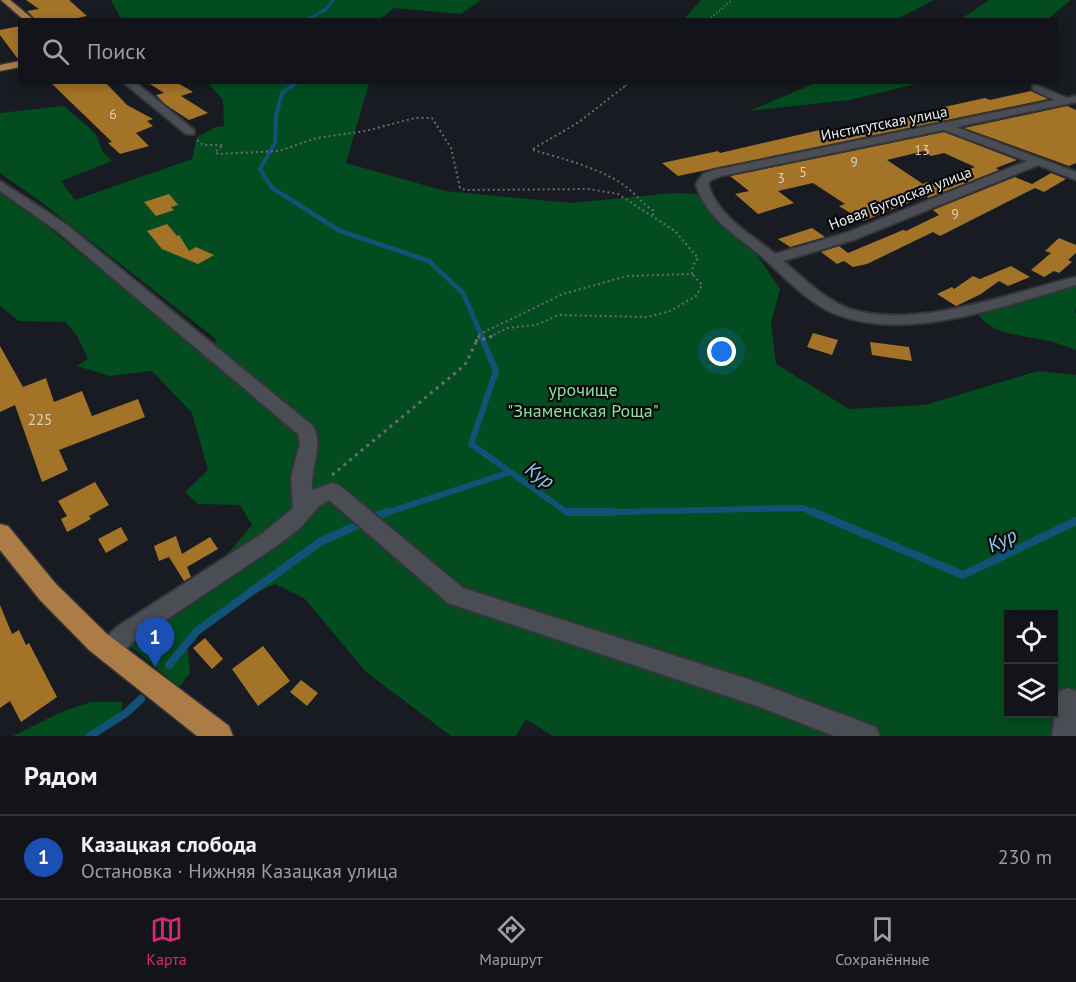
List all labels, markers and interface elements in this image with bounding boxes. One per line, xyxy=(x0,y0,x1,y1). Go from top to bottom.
search box xyxy=(18,18,1058,84)
icon: search xyxy=(39,35,72,68)
text: Поиск xyxy=(87,37,146,65)
street label: Институтская улица xyxy=(819,101,949,145)
house number: 6 xyxy=(109,105,117,123)
house number: 13 xyxy=(914,141,930,159)
house number: 9 xyxy=(850,153,858,171)
street label: Новая Бугорская улица xyxy=(826,162,974,234)
house number: 5 xyxy=(799,163,807,181)
house number: 3 xyxy=(777,169,785,187)
house number: 9 xyxy=(951,205,959,223)
your location xyxy=(707,337,736,366)
park label: урочище "Знаменская Роща" xyxy=(507,378,659,422)
house number: 225 xyxy=(28,410,52,429)
water label: Кур xyxy=(520,456,560,494)
water label: Кур xyxy=(983,522,1021,558)
map controls xyxy=(1004,610,1058,718)
button: locate xyxy=(1004,610,1058,664)
pin: 1 xyxy=(136,618,174,667)
button: layers xyxy=(1004,664,1058,718)
text: Рядом xyxy=(24,759,98,792)
text: Казацкая слобода xyxy=(81,830,257,858)
text: 1 xyxy=(38,844,49,870)
text: 230 m xyxy=(998,844,1052,870)
text: Остановка · Нижняя Казацкая улица xyxy=(81,858,398,884)
tab: Карта xyxy=(146,913,187,969)
tab: Маршрут xyxy=(479,913,543,969)
tab: Сохранённые xyxy=(835,913,930,969)

